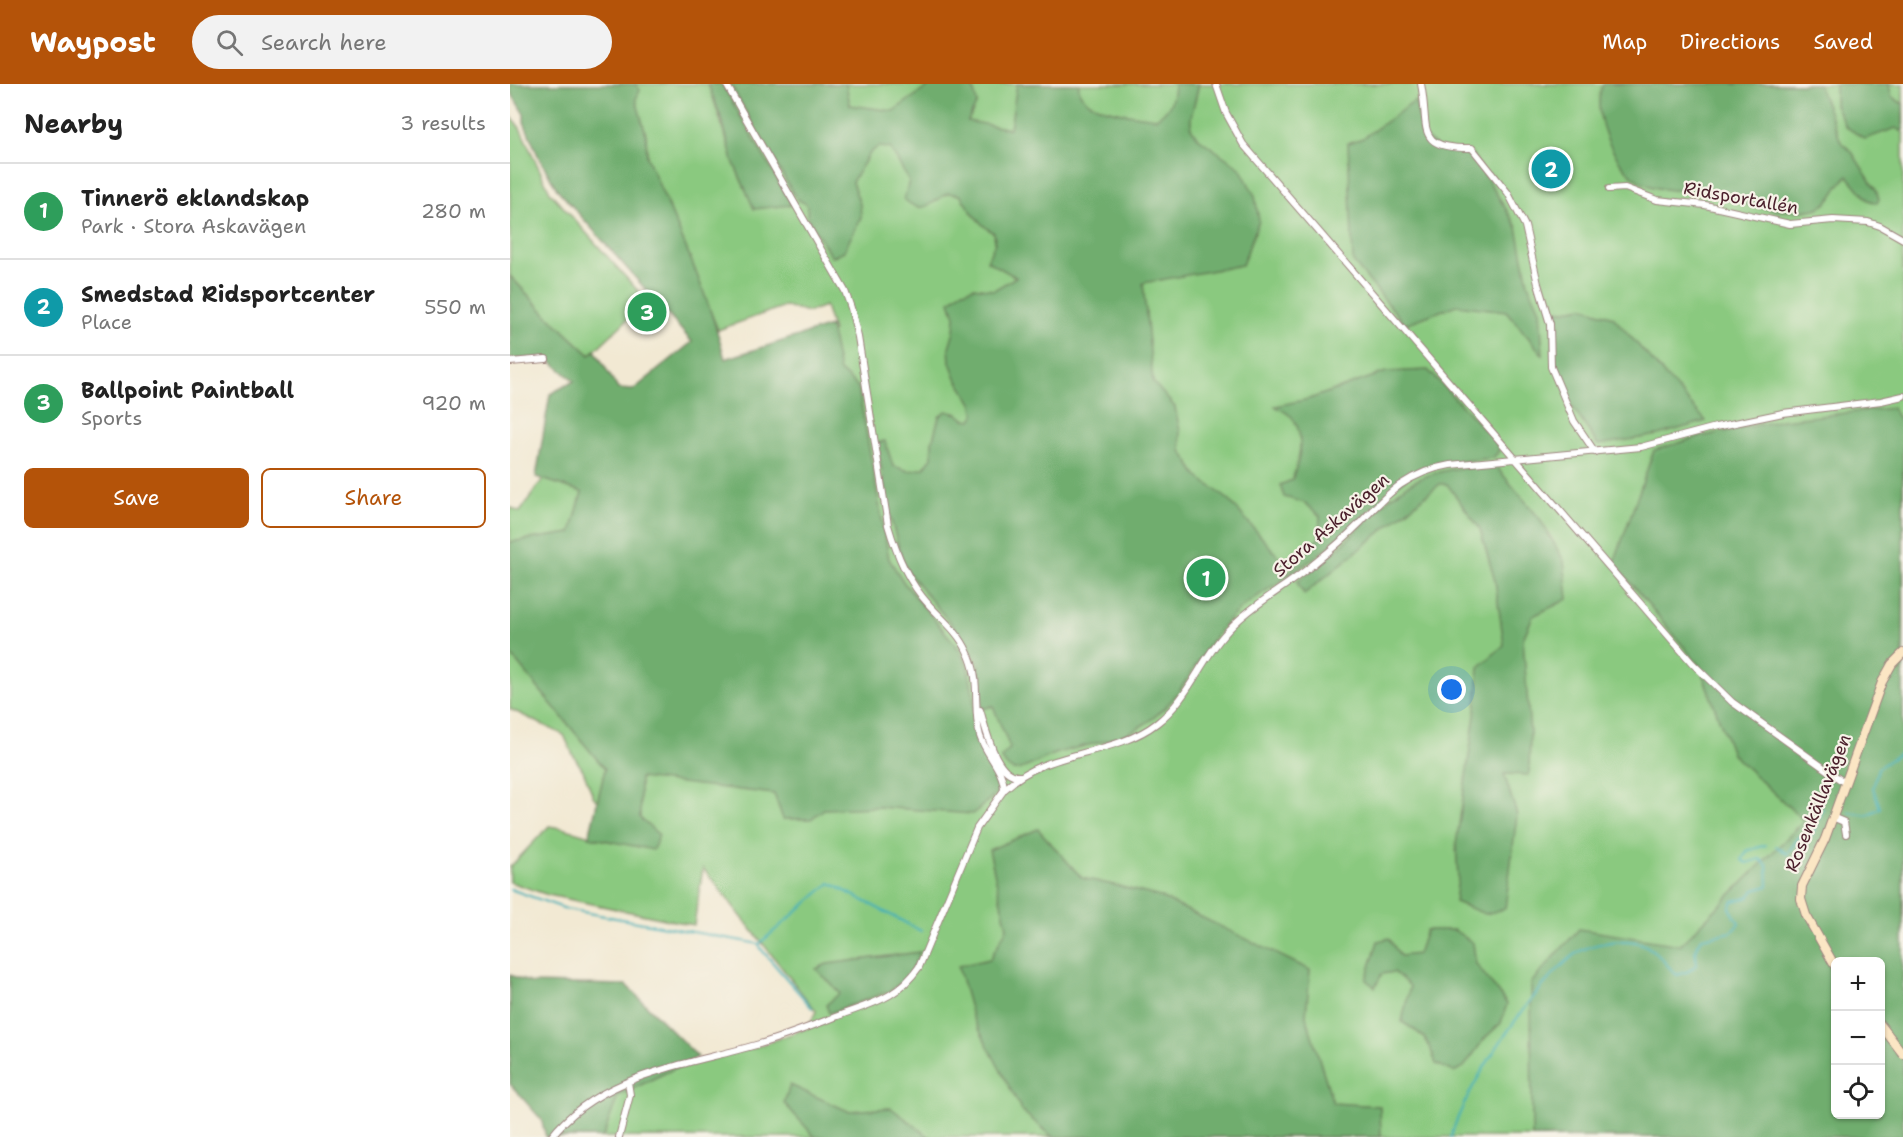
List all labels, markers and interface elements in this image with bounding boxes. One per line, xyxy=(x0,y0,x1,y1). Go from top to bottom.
search box xyxy=(192,15,612,69)
text: Waypost xyxy=(30,23,156,61)
icon: search xyxy=(213,26,246,59)
text: Search here xyxy=(261,28,387,57)
text: Map xyxy=(1602,28,1647,56)
text: Directions xyxy=(1680,28,1780,56)
text: Saved xyxy=(1813,28,1873,56)
text: Nearby xyxy=(24,106,123,141)
text: 3 results xyxy=(400,110,486,136)
pin: 2 xyxy=(1532,146,1570,191)
street label: Ridsportallén xyxy=(1682,176,1800,220)
text: Tinnerö eklandskap xyxy=(81,184,309,213)
text: 1 xyxy=(39,198,48,224)
text: 280 m xyxy=(421,198,486,224)
text: Park · Stora Askavägen xyxy=(81,213,306,239)
text: Smedstad Ridsportcenter xyxy=(81,280,375,309)
pin: 3 xyxy=(628,290,666,334)
text: 2 xyxy=(37,294,51,320)
text: 550 m xyxy=(424,294,486,320)
text: Place xyxy=(81,309,132,335)
text: Ballpoint Paintball xyxy=(81,376,294,405)
text: 3 xyxy=(37,390,51,416)
text: 920 m xyxy=(422,390,486,416)
text: Sports xyxy=(81,405,142,431)
button: Save xyxy=(24,468,249,528)
button: Share xyxy=(261,468,486,528)
street label: Stora Askavägen xyxy=(1268,468,1394,582)
pin: 1 xyxy=(1186,556,1226,600)
your location xyxy=(1437,675,1466,704)
street label: Rosenkällavägen xyxy=(1779,731,1857,875)
map controls xyxy=(1831,957,1885,1119)
button: + xyxy=(1831,957,1885,1011)
button: − xyxy=(1831,1011,1885,1065)
button: locate xyxy=(1831,1065,1885,1119)

